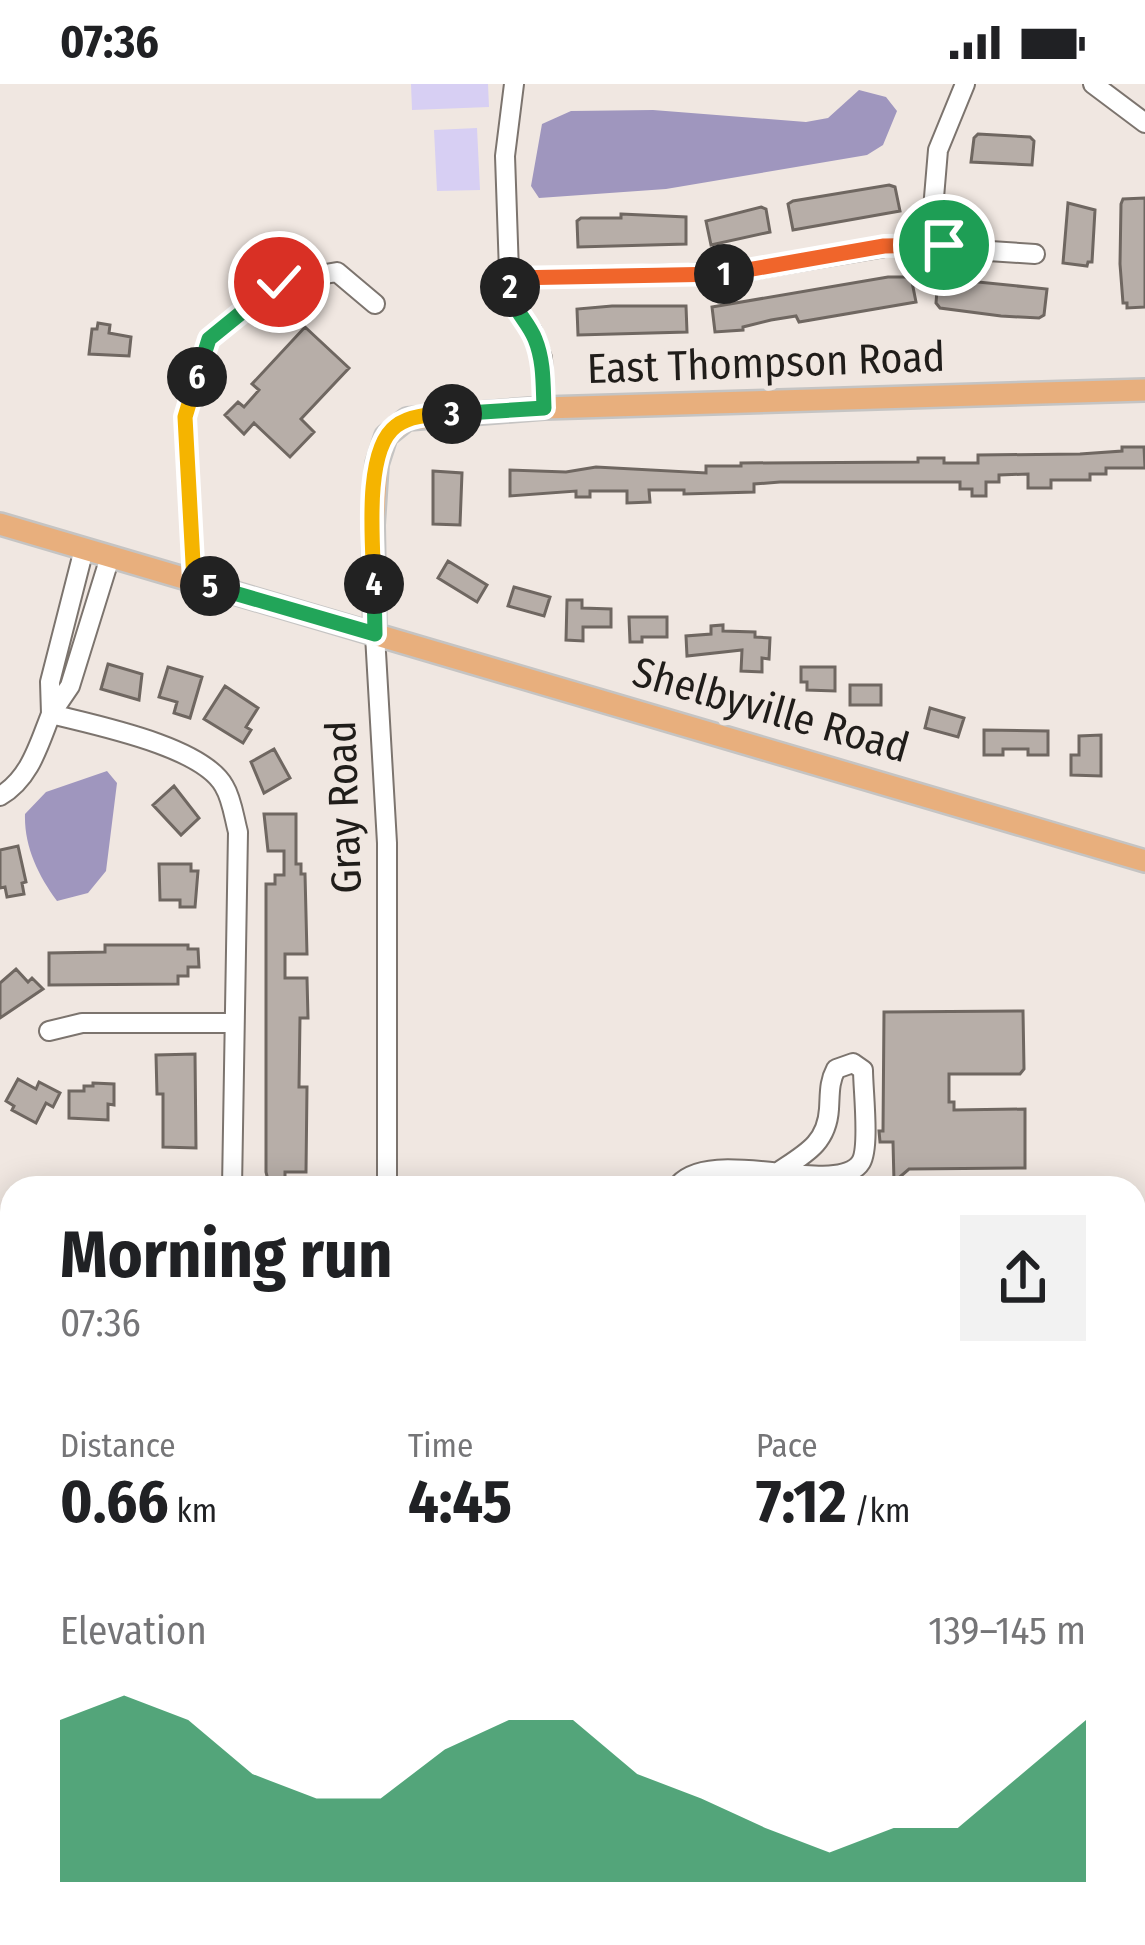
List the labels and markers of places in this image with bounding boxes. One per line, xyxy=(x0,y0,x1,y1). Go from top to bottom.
pin xyxy=(893,194,995,296)
pin xyxy=(228,231,330,333)
pin: 1 xyxy=(694,244,754,304)
pin: 2 xyxy=(480,257,540,317)
pin: 6 xyxy=(167,347,227,407)
pin: 3 xyxy=(422,384,482,444)
pin: 4 xyxy=(344,554,404,614)
pin: 5 xyxy=(180,556,240,616)

